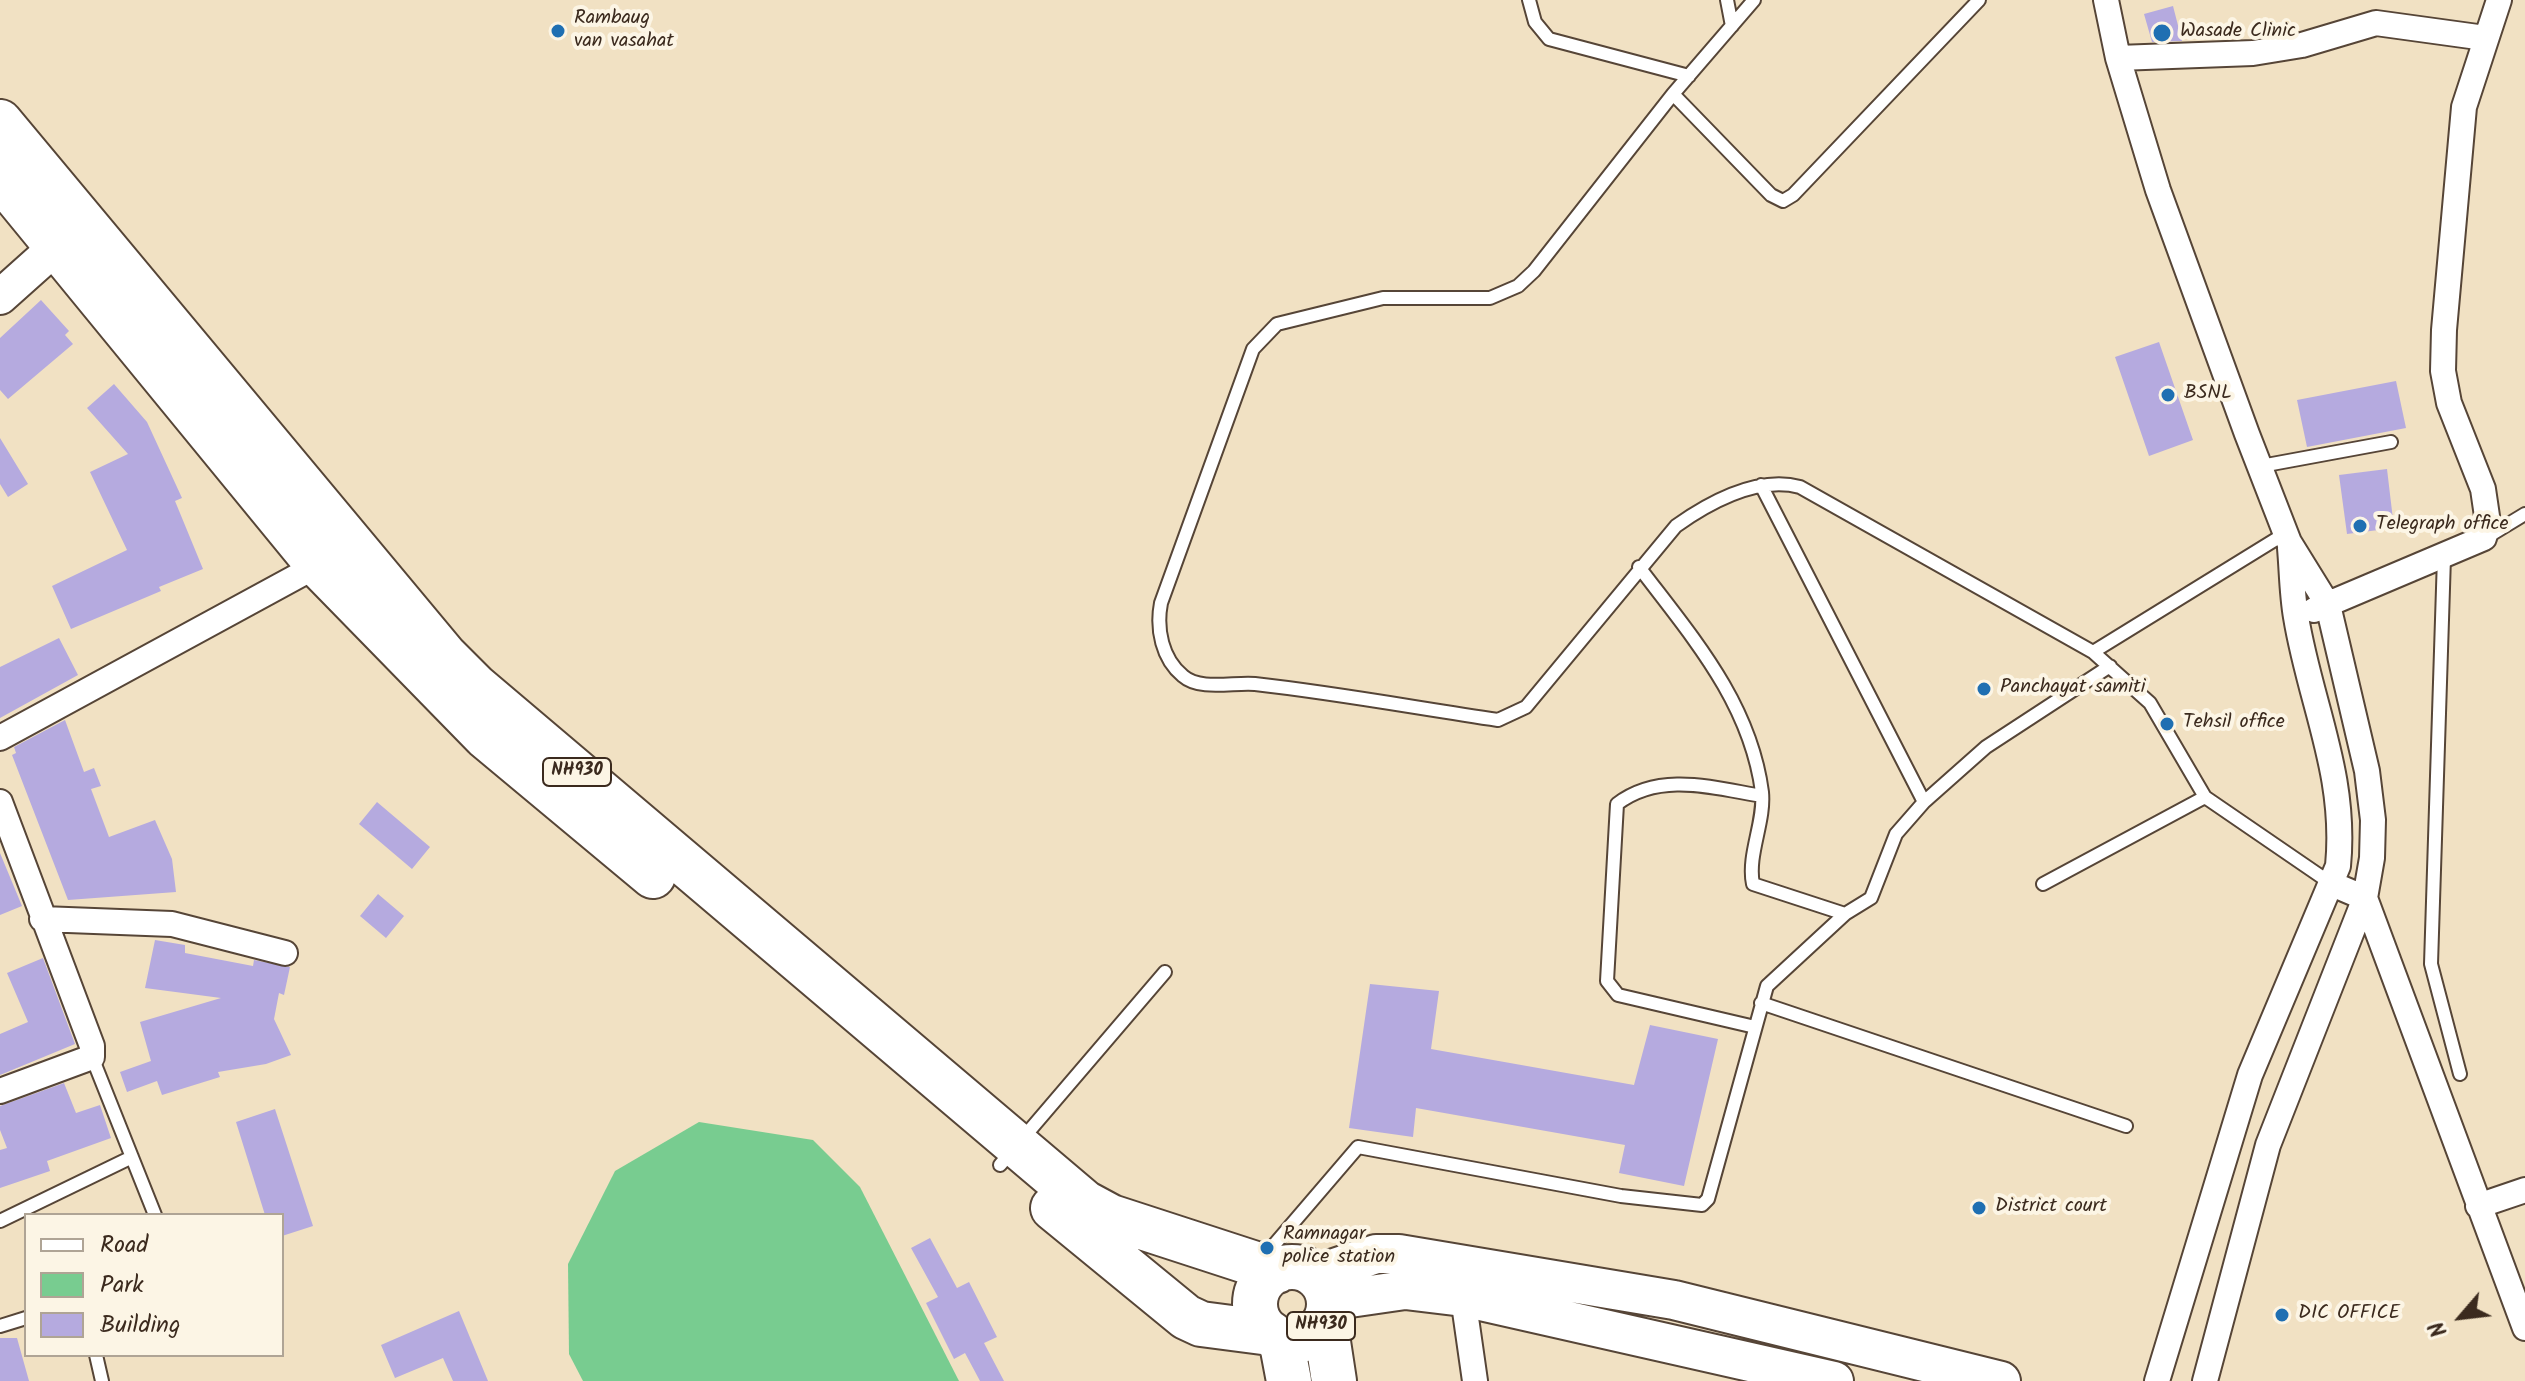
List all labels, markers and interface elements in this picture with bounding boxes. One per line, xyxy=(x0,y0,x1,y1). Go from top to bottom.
place label: Rambaug van vasahat xyxy=(574,8,674,55)
place label: Wasade Clinic xyxy=(2180,21,2296,45)
marker: Rambaug van vasahat xyxy=(549,22,567,40)
marker: Wasade Clinic xyxy=(2151,22,2173,44)
place label: BSNL xyxy=(2184,383,2232,407)
marker: BSNL xyxy=(2159,386,2177,404)
place label: Telegraph office xyxy=(2376,514,2508,538)
marker: Telegraph office xyxy=(2351,517,2369,535)
place label: Panchayat samiti xyxy=(2000,677,2145,701)
marker: Panchayat samiti xyxy=(1975,680,1993,698)
place label: Tehsil office xyxy=(2183,712,2285,736)
marker: Tehsil office xyxy=(2158,715,2176,733)
road number: NH930 xyxy=(543,758,611,786)
place label: District court xyxy=(1995,1196,2107,1220)
marker: District court xyxy=(1970,1199,1988,1217)
legend xyxy=(24,1213,284,1357)
place label: Ramnagar police station xyxy=(1283,1224,1395,1271)
text: Road xyxy=(100,1226,148,1265)
marker: Ramnagar police station xyxy=(1258,1239,1276,1257)
text: Park xyxy=(100,1266,144,1305)
north arrow xyxy=(2421,1277,2501,1357)
place label: DIC OFFICE xyxy=(2298,1303,2400,1327)
text: Building xyxy=(100,1306,180,1345)
marker: DIC OFFICE xyxy=(2273,1306,2291,1324)
road number: NH930 xyxy=(1287,1312,1355,1340)
text: N xyxy=(2421,1314,2458,1343)

